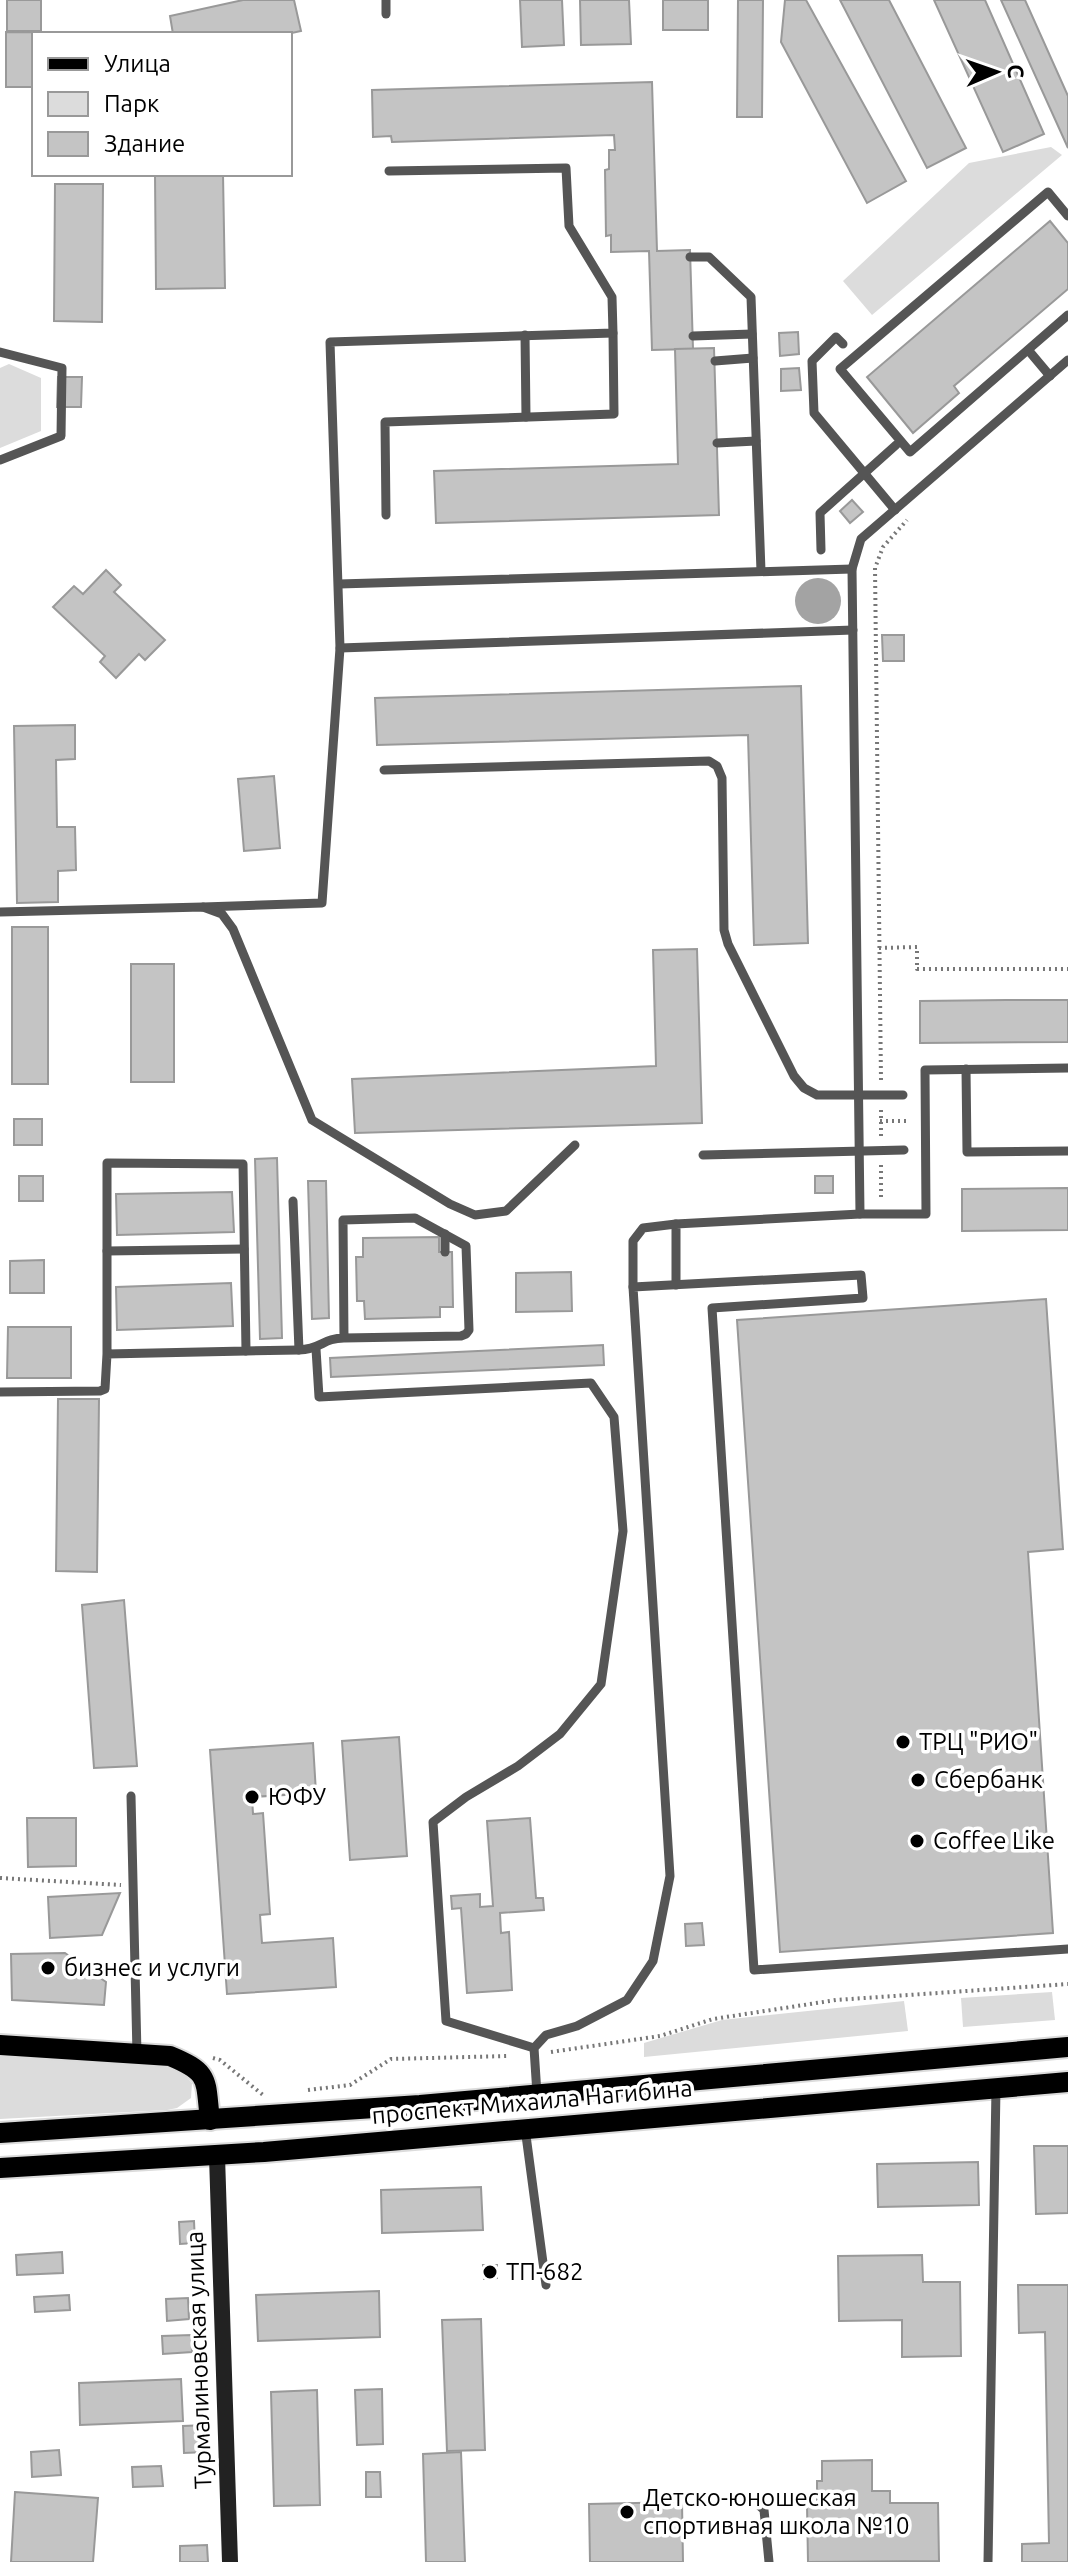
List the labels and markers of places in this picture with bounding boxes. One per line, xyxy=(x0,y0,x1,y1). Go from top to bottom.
place label: ТРЦ "РИО" xyxy=(919,1728,1038,1755)
marker: ТРЦ "РИО" xyxy=(894,1733,912,1751)
place label: Сбербанк xyxy=(934,1766,1043,1793)
marker: Сбербанк xyxy=(909,1771,927,1789)
place label: ЮФУ xyxy=(268,1783,327,1810)
marker: ЮФУ xyxy=(243,1788,261,1806)
place label: Coffee Like xyxy=(933,1827,1055,1854)
marker: Coffee Like xyxy=(908,1832,926,1850)
place label: бизнес и услуги xyxy=(64,1954,240,1981)
marker: бизнес и услуги xyxy=(39,1959,57,1977)
place label: ТП-682 xyxy=(506,2258,583,2285)
marker: ТП-682 xyxy=(481,2263,499,2281)
place label: Детско-юношеская спортивная школа №10 xyxy=(643,2484,910,2539)
marker: Детско-юношеская спортивная школа №10 xyxy=(618,2503,636,2521)

